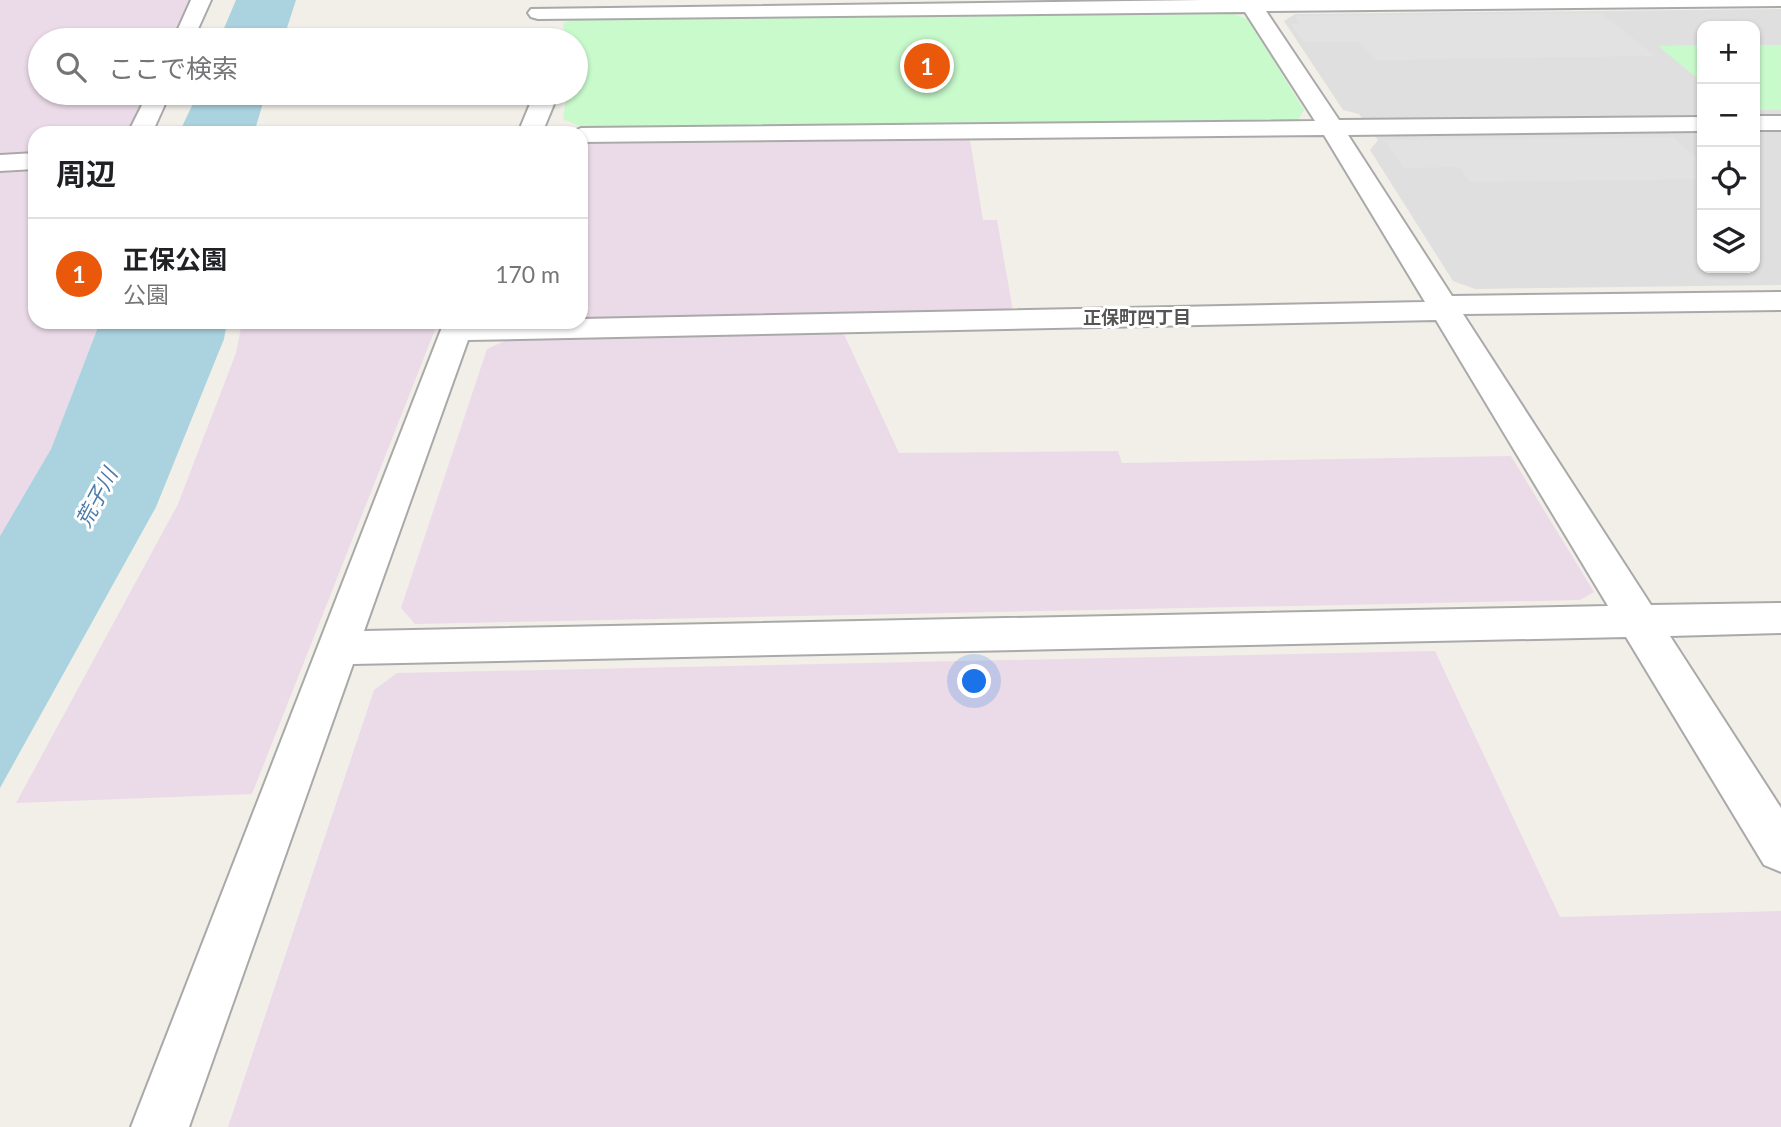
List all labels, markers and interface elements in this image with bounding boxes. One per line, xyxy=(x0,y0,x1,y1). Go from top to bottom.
map controls xyxy=(1697,21,1760,273)
button: + xyxy=(1697,21,1760,84)
search box xyxy=(28,28,588,105)
pin: 1 xyxy=(904,40,950,92)
icon: search xyxy=(52,48,90,86)
text: ここで検索 xyxy=(108,52,238,84)
button: − xyxy=(1697,84,1760,147)
button: locate xyxy=(1697,147,1760,210)
text: 周辺 xyxy=(56,155,116,191)
button: layers xyxy=(1697,210,1760,273)
text: 正保公園 xyxy=(123,243,227,275)
text: 1 xyxy=(72,260,86,288)
text: 170 m xyxy=(495,260,560,288)
text: 公園 xyxy=(123,280,169,308)
district label: 正保町四丁目 xyxy=(1083,306,1191,328)
water label: 荒子川 xyxy=(70,462,122,531)
your location xyxy=(957,664,991,698)

